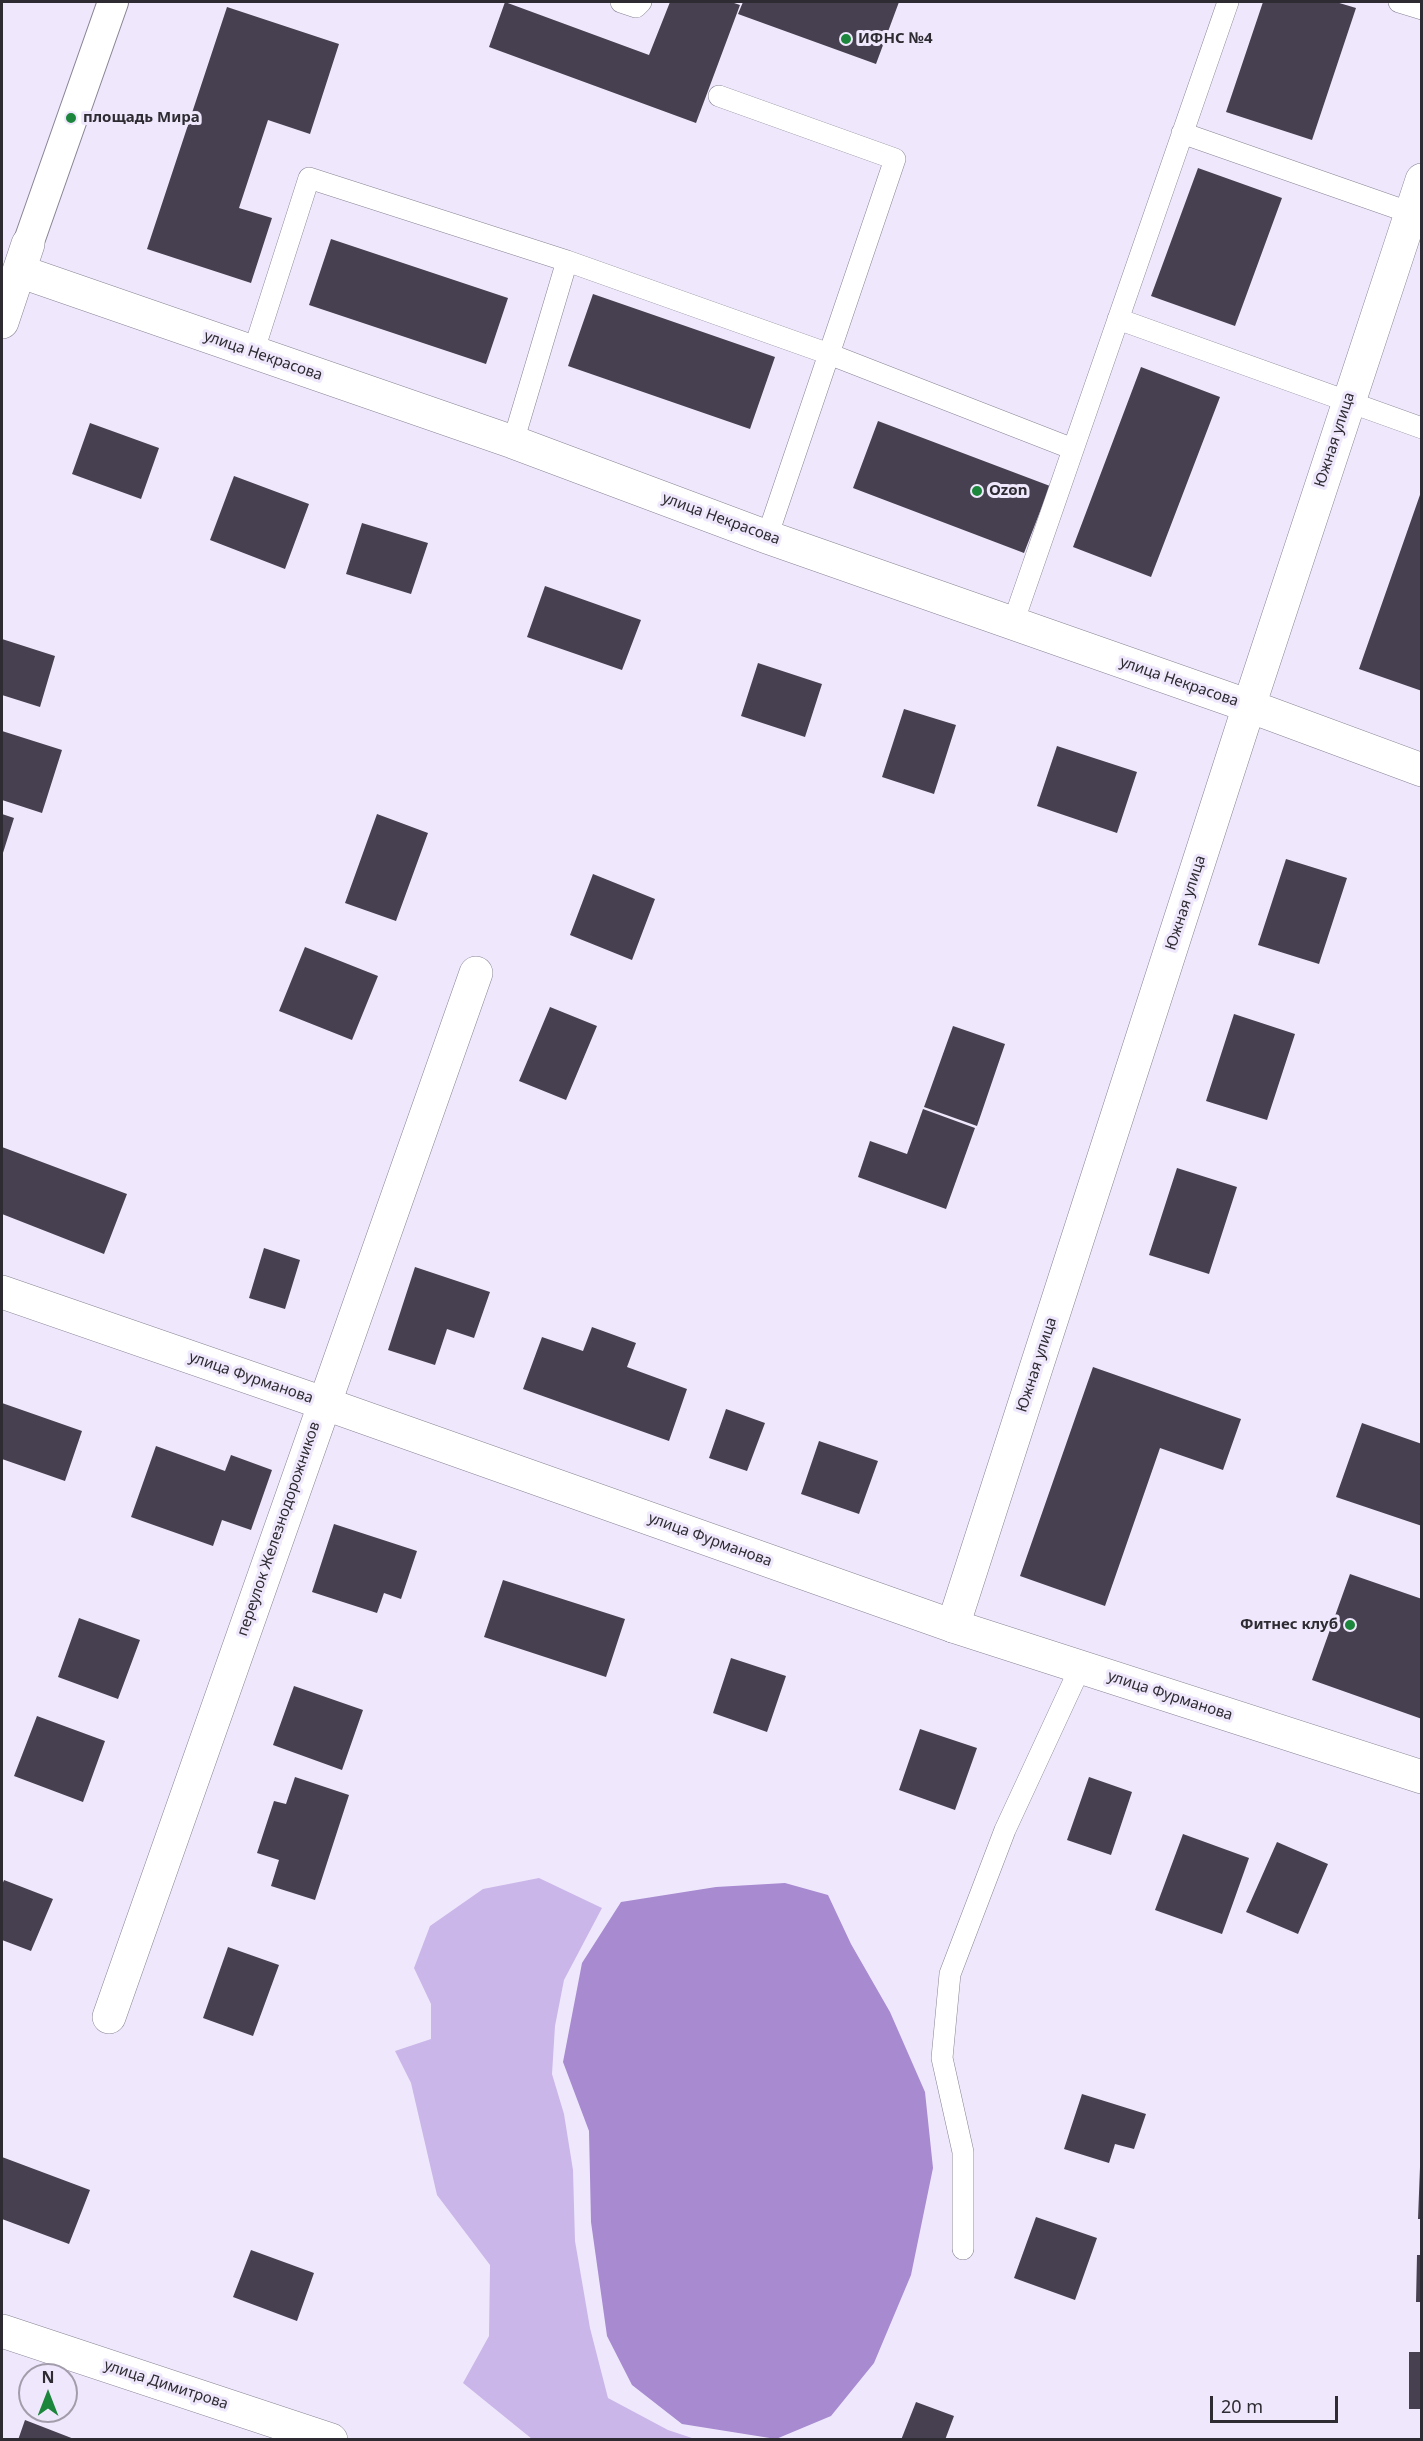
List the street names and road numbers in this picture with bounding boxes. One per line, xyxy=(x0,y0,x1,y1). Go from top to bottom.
street label: улица Некрасова xyxy=(201,327,325,385)
street label: Южная улица xyxy=(1311,390,1359,490)
street label: улица Некрасова xyxy=(660,489,782,549)
street label: улица Некрасова xyxy=(1117,653,1241,711)
street label: Южная улица xyxy=(1162,853,1210,953)
street label: Южная улица xyxy=(1013,1315,1061,1415)
street label: улица Фурманова xyxy=(187,1348,315,1408)
street label: переулок Железнодорожников xyxy=(234,1420,324,1638)
street label: улица Фурманова xyxy=(646,1509,774,1571)
street label: улица Фурманова xyxy=(1105,1667,1235,1725)
street label: улица Димитрова xyxy=(102,2356,230,2414)

